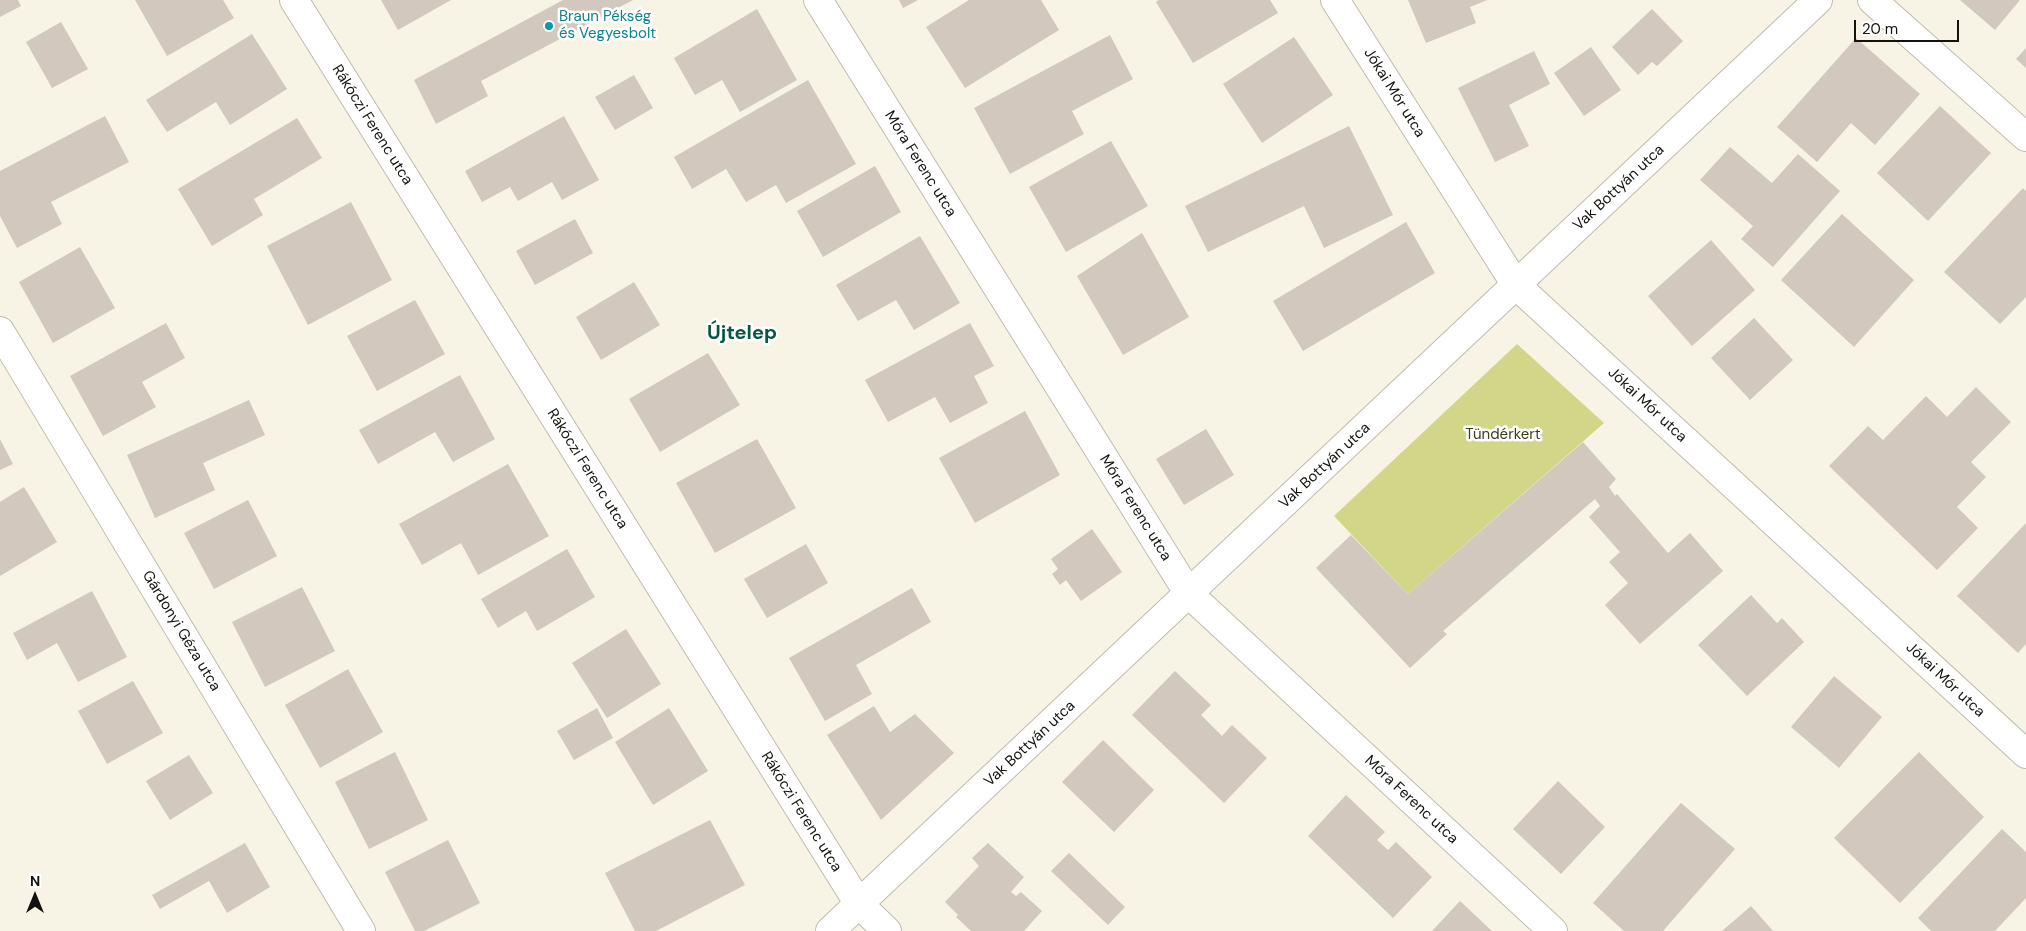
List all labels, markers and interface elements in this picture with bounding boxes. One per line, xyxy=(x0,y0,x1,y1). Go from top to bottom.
place label: Braun Pékség és Vegyesbolt xyxy=(559,8,656,43)
scale bar xyxy=(1856,10,1961,42)
text: 20 m xyxy=(1862,19,1898,39)
marker: Braun Pékség és Vegyesbolt xyxy=(543,20,555,32)
street label: Jókai Mór utca xyxy=(1359,45,1429,141)
street label: Rákóczi Ferenc utca xyxy=(328,62,416,188)
street label: Móra Ferenc utca xyxy=(880,108,960,220)
street label: Vak Bottyán utca xyxy=(1570,141,1668,235)
district label: Újtelep xyxy=(707,322,777,346)
street label: Jókai Mór utca xyxy=(1604,364,1690,446)
street label: Rákóczi Ferenc utca xyxy=(543,406,631,532)
street label: Vak Bottyán utca xyxy=(1276,419,1374,513)
park label: Tündérkert xyxy=(1465,426,1541,444)
street label: Móra Ferenc utca xyxy=(1095,452,1175,564)
street label: Gárdonyi Géza utca xyxy=(138,568,224,694)
street label: Jókai Mór utca xyxy=(1902,639,1988,721)
street label: Vak Bottyán utca xyxy=(981,697,1079,791)
street label: Rákóczi Ferenc utca xyxy=(757,749,845,875)
street label: Móra Ferenc utca xyxy=(1360,752,1462,848)
north arrow xyxy=(10,871,60,921)
text: N xyxy=(30,872,40,890)

